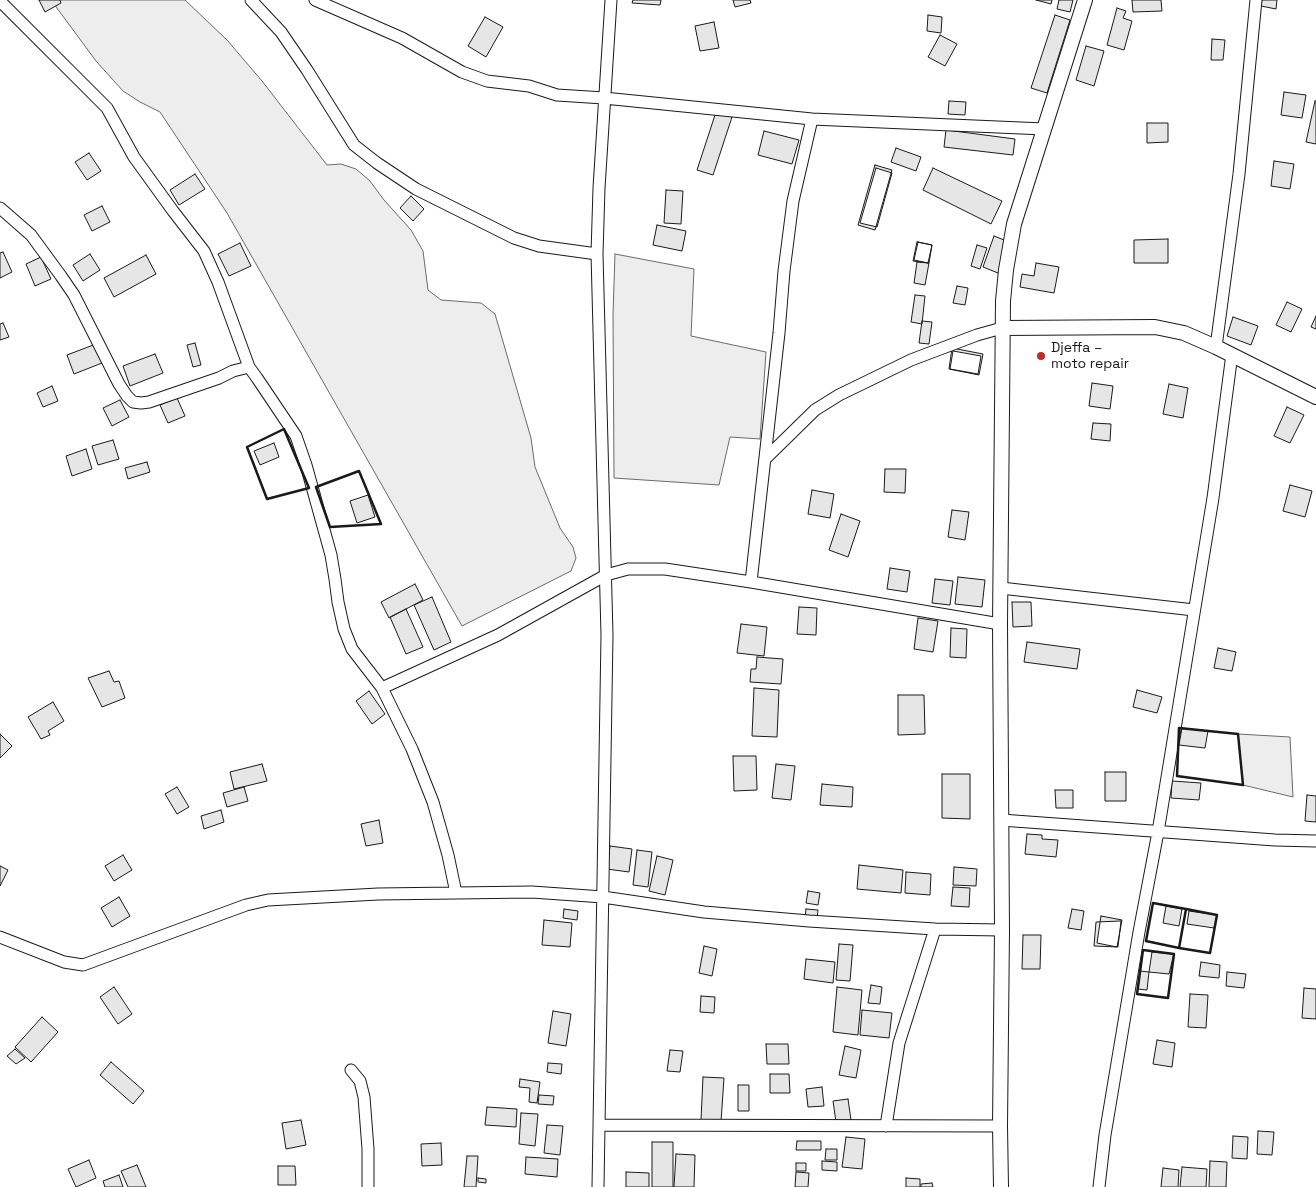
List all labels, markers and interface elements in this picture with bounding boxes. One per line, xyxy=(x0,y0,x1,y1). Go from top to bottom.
place label: Djeffa – moto repair xyxy=(1051,340,1129,372)
marker: Djeffa – moto repair xyxy=(1035,350,1047,362)

